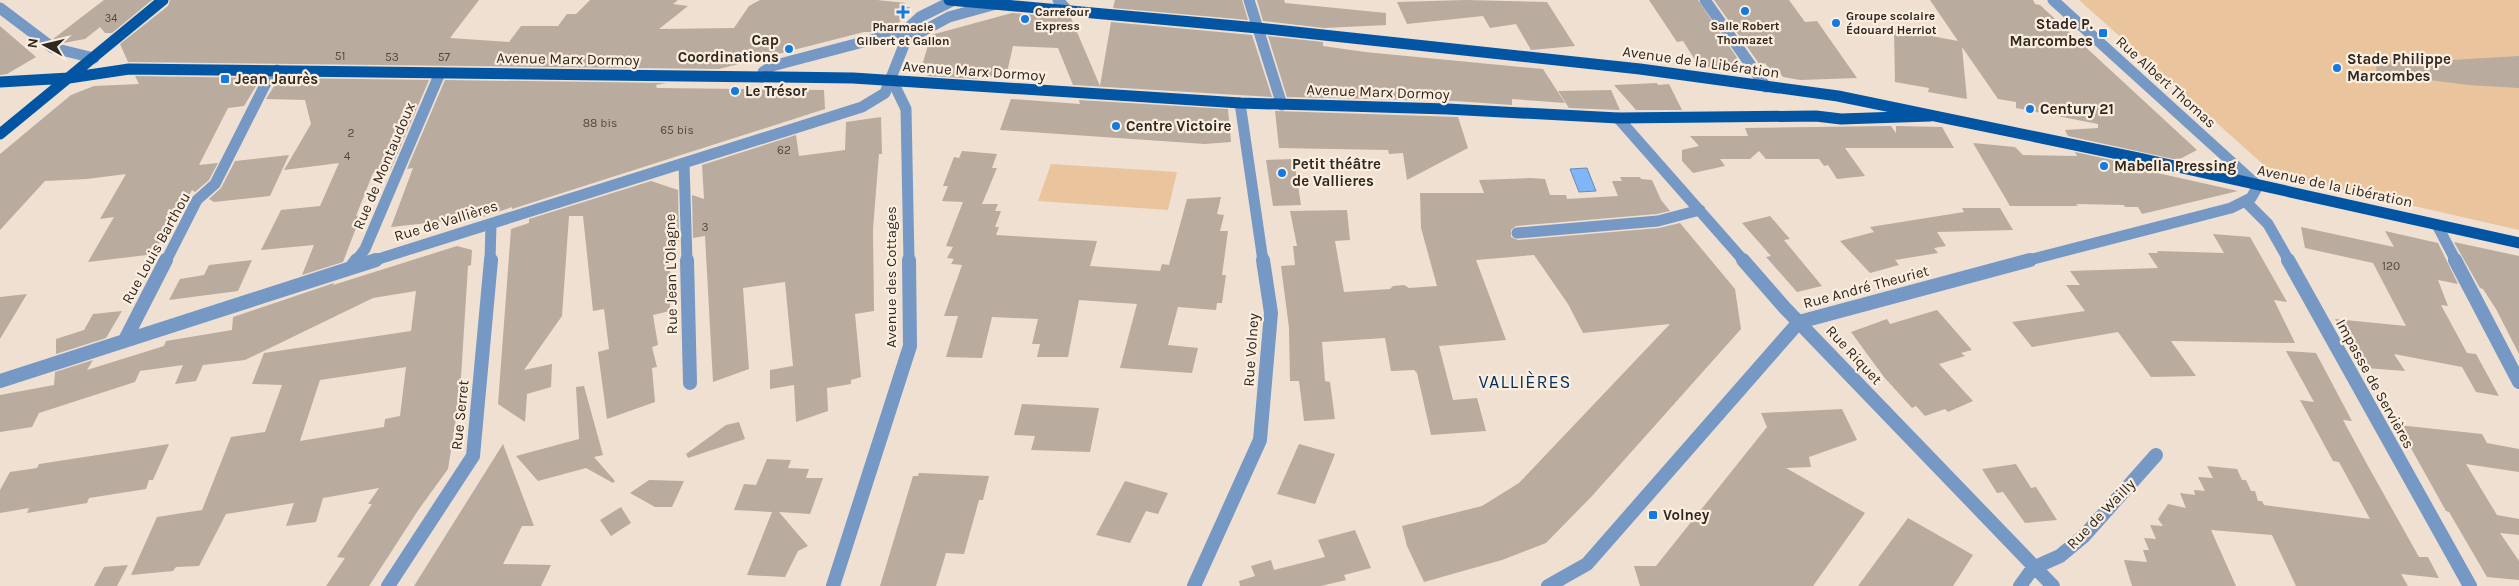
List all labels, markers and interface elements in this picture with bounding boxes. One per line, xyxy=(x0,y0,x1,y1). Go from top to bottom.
place label: Carrefour Express xyxy=(1035,5,1089,33)
marker: Salle Robert Thomazet xyxy=(1739,5,1751,17)
marker: Pharmacie Gilbert et Gallon xyxy=(897,6,909,18)
place label: Groupe scolaire Édouard Herriot xyxy=(1846,9,1937,37)
house number: 34 xyxy=(105,12,117,25)
marker: Carrefour Express xyxy=(1019,13,1031,25)
place label: Stade P. Marcombes xyxy=(2009,15,2093,50)
marker: Groupe scolaire Édouard Herriot xyxy=(1830,17,1842,29)
place label: Salle Robert Thomazet xyxy=(1710,19,1780,47)
north arrow xyxy=(20,20,70,70)
place label: Pharmacie Gilbert et Gallon xyxy=(857,20,949,48)
marker: Stade P. Marcombes xyxy=(2097,27,2109,39)
place label: Cap Coordinations xyxy=(678,31,779,66)
street label: Rue Albert Thomas xyxy=(2112,32,2220,132)
text: N xyxy=(24,37,42,49)
street label: Avenue de la Libération xyxy=(1621,42,1781,82)
marker: Cap Coordinations xyxy=(783,43,795,55)
house number: 51 xyxy=(335,49,345,63)
street label: Avenue Marx Dormoy xyxy=(496,49,640,69)
house number: 53 xyxy=(385,50,399,64)
house number: 57 xyxy=(438,50,451,64)
place label: Stade Philippe Marcombes xyxy=(2347,50,2451,85)
street label: Avenue Marx Dormoy xyxy=(902,57,1046,85)
marker: Stade Philippe Marcombes xyxy=(2331,62,2343,74)
place label: Jean Jaurès xyxy=(235,70,318,88)
marker: Jean Jaurès xyxy=(219,73,231,85)
street label: Avenue Marx Dormoy xyxy=(1306,81,1450,103)
place label: Le Trésor xyxy=(745,82,807,100)
marker: Le Trésor xyxy=(729,85,741,97)
street label: Rue de Montaudoux xyxy=(349,99,419,232)
place label: Century 21 xyxy=(2040,100,2114,118)
marker: Century 21 xyxy=(2024,103,2036,115)
house number: 88 bis xyxy=(583,116,617,130)
place label: Centre Victoire xyxy=(1126,117,1231,135)
marker: Centre Victoire xyxy=(1110,120,1122,132)
house number: 65 bis xyxy=(660,123,694,137)
house number: 2 xyxy=(348,126,355,140)
house number: 62 xyxy=(777,143,791,157)
house number: 4 xyxy=(344,149,351,163)
place label: Petit théâtre de Vallieres xyxy=(1292,155,1381,190)
place label: Mabella Pressing xyxy=(2114,157,2236,175)
marker: Mabella Pressing xyxy=(2098,160,2110,172)
street label: Avenue de la Libération xyxy=(2256,161,2414,211)
marker: Petit théâtre de Vallieres xyxy=(1276,167,1288,179)
street label: Rue Louis Barthou xyxy=(118,189,194,307)
street label: Rue de Vallières xyxy=(392,197,500,245)
street label: Avenue des Cottages xyxy=(882,206,900,348)
street label: Rue Jean L'Olagne xyxy=(661,214,681,334)
house number: 3 xyxy=(701,220,709,234)
house number: 120 xyxy=(2382,259,2400,273)
street label: Rue André Theuriet xyxy=(1801,261,1931,312)
street label: Rue Volney xyxy=(1239,313,1263,387)
street label: Impasse de Servières xyxy=(2332,316,2418,452)
street label: Rue Riquet xyxy=(1822,322,1886,389)
district label: VALLIÈRES xyxy=(1479,370,1571,393)
street label: Rue Serret xyxy=(447,379,473,451)
street label: Rue de Wailly xyxy=(2063,475,2139,553)
place label: Volney xyxy=(1663,506,1710,524)
marker: Volney xyxy=(1647,509,1659,521)

